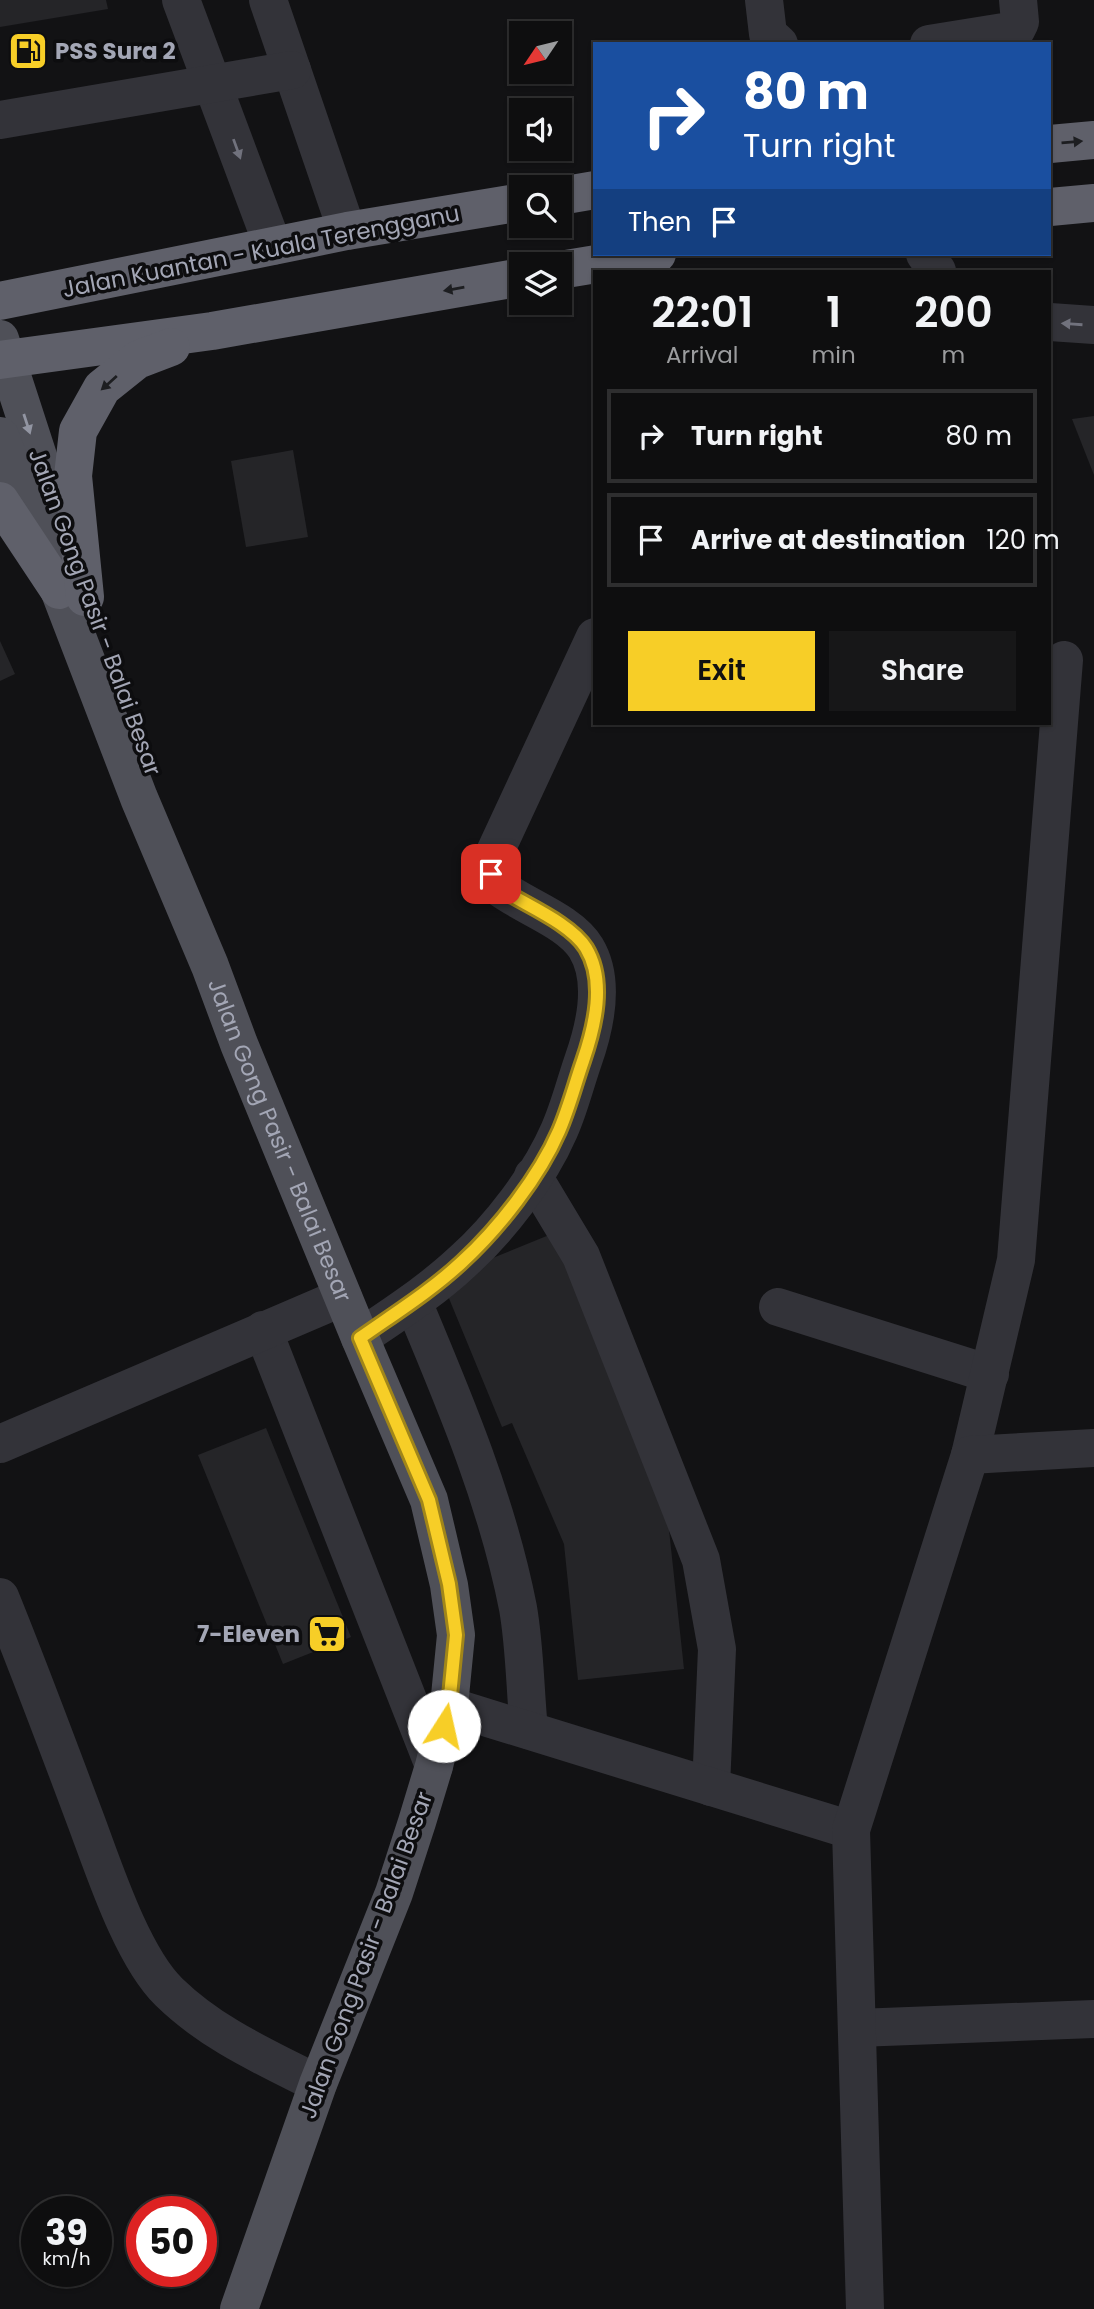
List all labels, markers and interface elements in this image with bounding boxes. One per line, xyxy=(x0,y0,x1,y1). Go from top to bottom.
north arrow xyxy=(509,21,572,84)
map controls xyxy=(509,21,572,315)
fuel station icon: PSS Sura 2 xyxy=(7,30,49,72)
place label: PSS Sura 2 xyxy=(55,35,176,67)
text: 80 m xyxy=(743,58,869,126)
icon: right xyxy=(628,70,719,161)
button: sound xyxy=(509,98,572,161)
text: Turn right xyxy=(743,123,895,168)
one-way arrow xyxy=(1061,136,1083,147)
one-way arrow xyxy=(231,138,242,159)
button: search xyxy=(509,175,572,238)
street label: Jalan Kuantan - Kuala Terengganu xyxy=(60,197,462,305)
icon: arrive xyxy=(705,203,743,241)
text: Then xyxy=(628,204,691,240)
button: layers xyxy=(509,252,572,315)
one-way arrow xyxy=(443,283,465,294)
text: 22:01 xyxy=(651,283,753,342)
text: 1 xyxy=(826,283,841,342)
text: 200 xyxy=(914,283,993,342)
one-way arrow xyxy=(1061,318,1083,329)
text: Arrival xyxy=(666,339,739,371)
text: min xyxy=(812,339,856,371)
text: m xyxy=(941,339,965,371)
one-way arrow xyxy=(100,375,118,391)
one-way arrow xyxy=(22,413,33,434)
icon: right xyxy=(632,417,670,455)
text: Turn right xyxy=(691,418,823,454)
text: 80 m xyxy=(946,418,1012,454)
street label: Jalan Gong Pasir - Balai Besar xyxy=(21,444,169,780)
icon: arrive xyxy=(632,521,670,559)
text: Arrive at destination xyxy=(691,522,966,558)
text: 120 m xyxy=(987,522,1060,558)
button: Exit xyxy=(628,631,815,711)
button: Share xyxy=(829,631,1016,711)
pin xyxy=(461,844,521,904)
icon: arrive xyxy=(472,855,510,893)
street label: Jalan Gong Pasir - Balai Besar xyxy=(200,974,360,1307)
supermarket icon: 7-Eleven xyxy=(306,1613,348,1655)
place label: 7-Eleven xyxy=(197,1618,300,1650)
position arrow xyxy=(407,1689,481,1763)
street label: Jalan Gong Pasir - Balai Besar xyxy=(292,1787,440,2123)
speed limit sign: 50 xyxy=(126,2196,217,2287)
text: 39 xyxy=(45,2208,88,2257)
text: km/h xyxy=(43,2246,90,2271)

